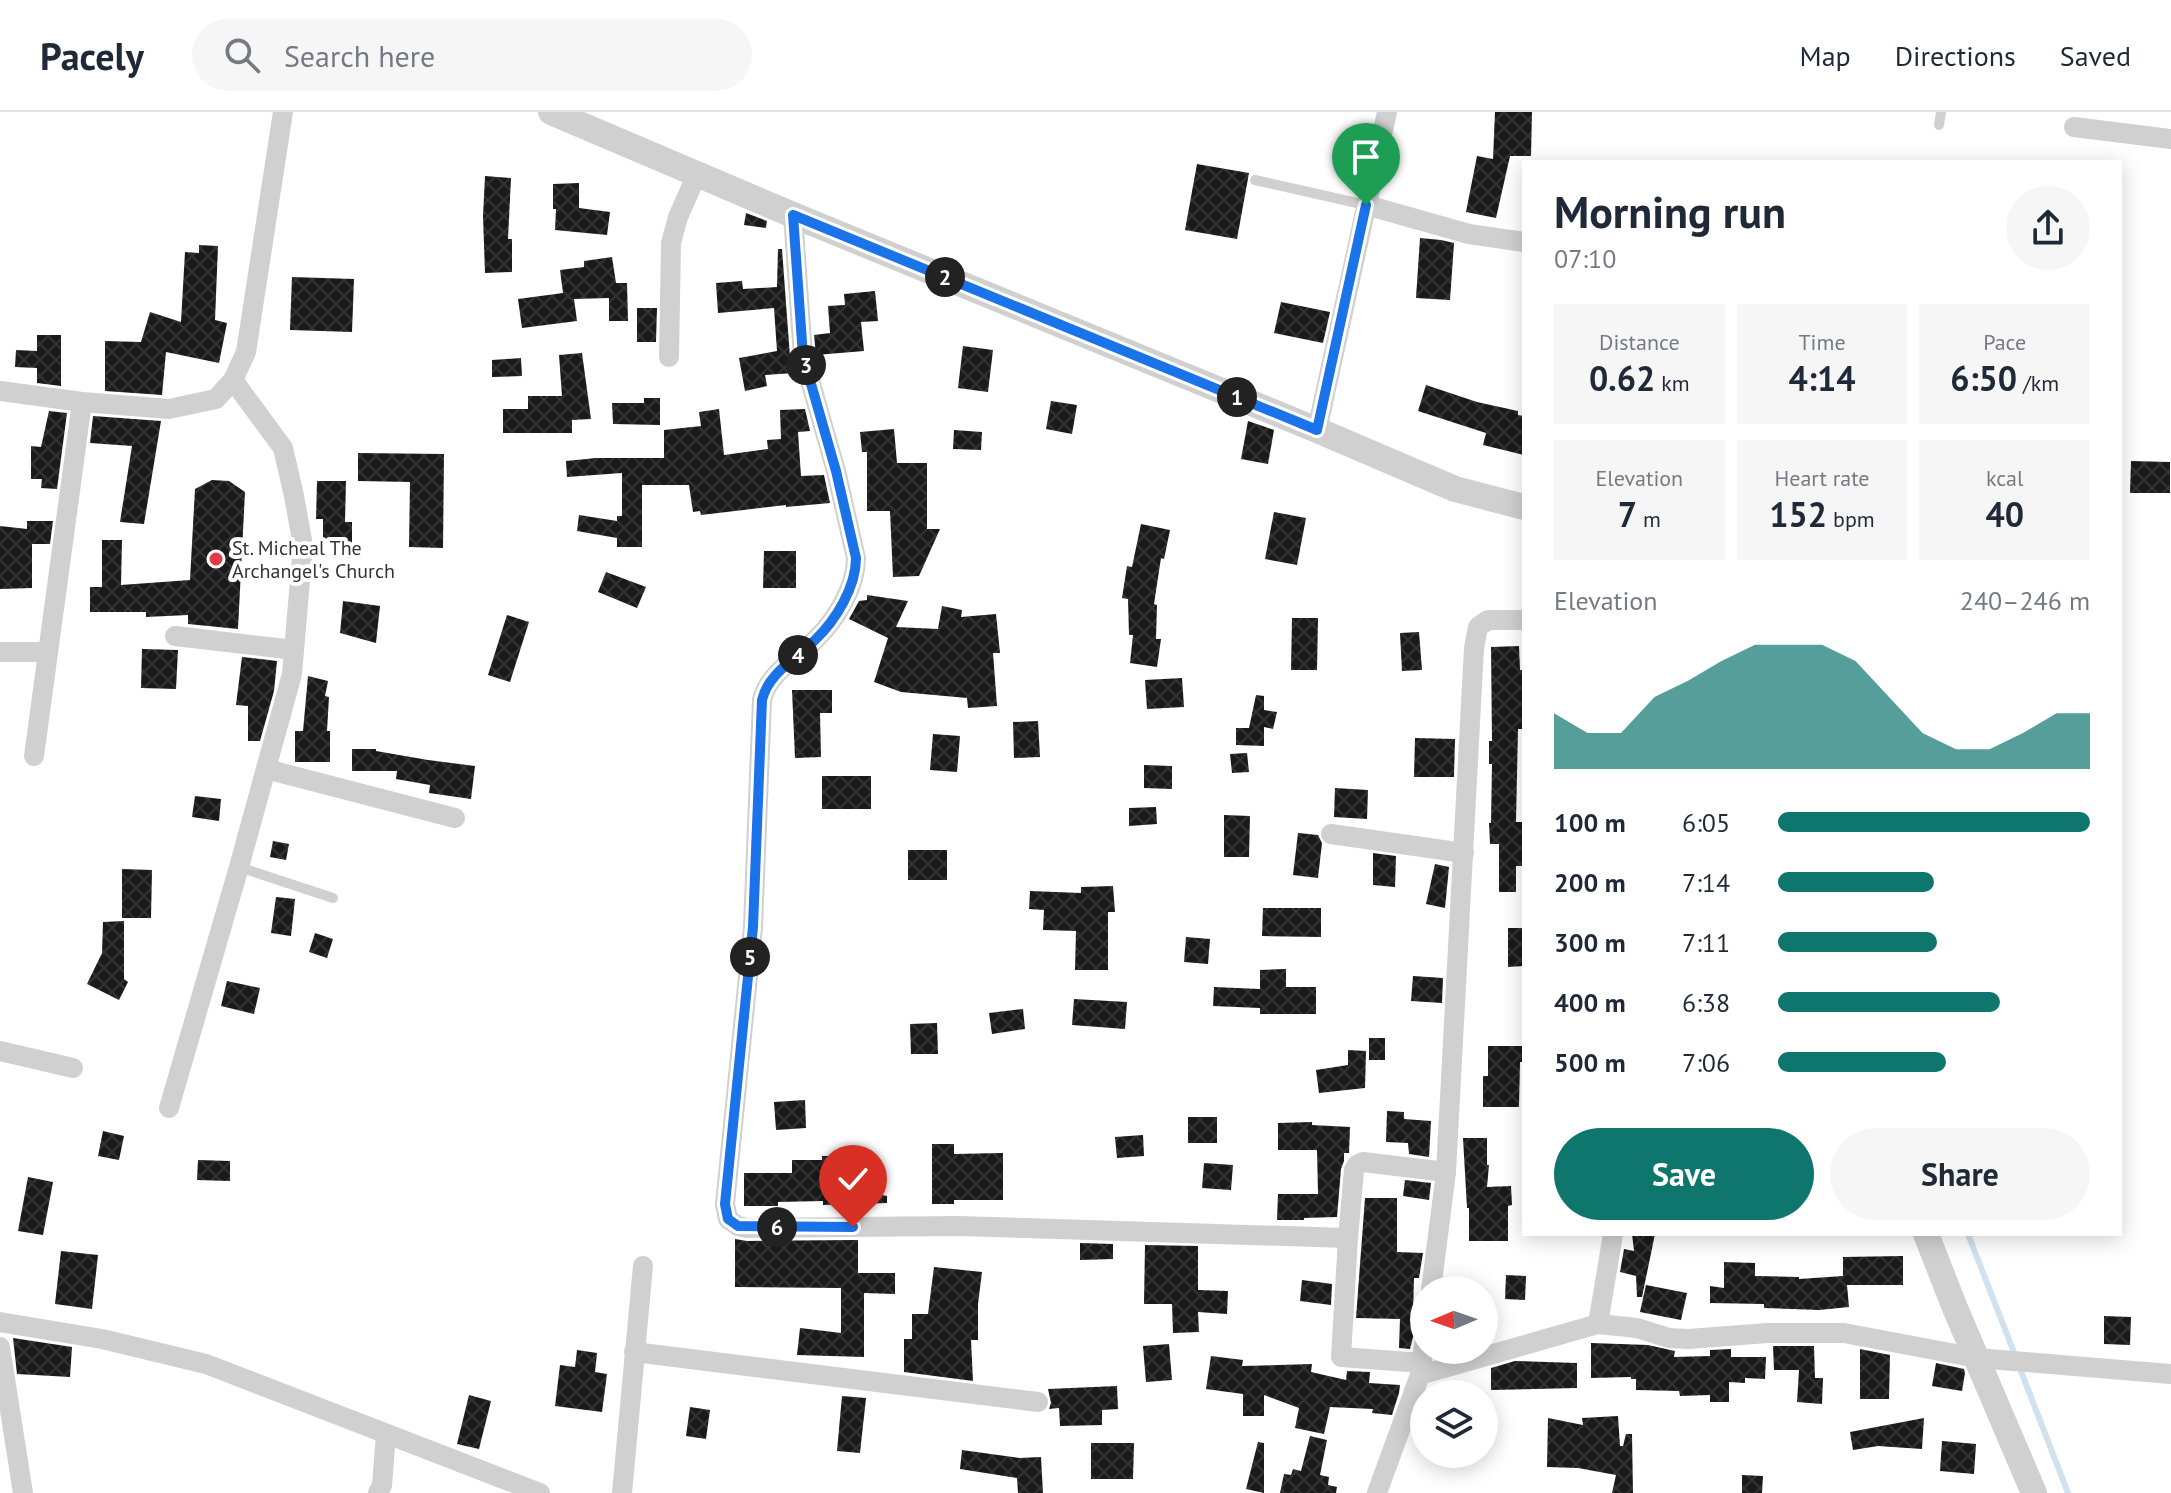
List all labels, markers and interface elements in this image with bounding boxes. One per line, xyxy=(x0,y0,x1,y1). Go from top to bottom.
search box xyxy=(192,19,752,91)
text: Pacely xyxy=(40,31,144,80)
icon: search xyxy=(220,33,264,77)
text: Search here xyxy=(284,36,435,75)
text: Map xyxy=(1800,37,1851,74)
text: Directions xyxy=(1895,37,2016,74)
text: Saved xyxy=(2060,37,2131,74)
pin xyxy=(1332,123,1400,205)
icon: arrive xyxy=(1344,135,1388,179)
text: Morning run xyxy=(1554,183,1786,240)
button: share xyxy=(2006,186,2090,270)
text: 07:10 xyxy=(1554,242,1616,275)
pin: 2 xyxy=(925,257,965,297)
text: 2 xyxy=(939,263,951,291)
text: Distance xyxy=(1599,328,1680,356)
text: Time xyxy=(1798,328,1846,356)
text: Pace xyxy=(1983,328,2026,356)
pin: 3 xyxy=(786,345,826,385)
text: 3 xyxy=(800,351,812,379)
text: 0.62 xyxy=(1589,356,1655,400)
text: 4:14 xyxy=(1789,356,1855,400)
text: 6:50 xyxy=(1950,356,2017,400)
text: km xyxy=(1655,369,1690,397)
text: /km xyxy=(2017,369,2059,397)
pin: 1 xyxy=(1217,377,1257,417)
text: 1 xyxy=(1231,383,1243,411)
text: Elevation xyxy=(1596,464,1683,492)
text: Heart rate xyxy=(1774,464,1870,492)
text: kcal xyxy=(1986,464,2023,492)
text: 7 xyxy=(1618,492,1637,536)
text: 152 xyxy=(1769,492,1827,536)
text: 40 xyxy=(1985,492,2024,536)
text: m xyxy=(1637,505,1661,533)
text: bpm xyxy=(1827,505,1875,533)
place label: St. Micheal The Archangel's Church xyxy=(232,535,395,584)
marker: St. Micheal The Archangel's Church xyxy=(207,550,225,568)
text: Elevation xyxy=(1554,584,1658,617)
text: 240–246 m xyxy=(1960,584,2090,617)
pin: 4 xyxy=(778,635,818,675)
text: 4 xyxy=(792,641,804,669)
text: 100 m xyxy=(1554,806,1626,839)
text: 6:05 xyxy=(1682,806,1730,839)
text: 200 m xyxy=(1554,866,1626,899)
text: 7:14 xyxy=(1682,866,1730,899)
text: 300 m xyxy=(1554,926,1626,959)
text: 7:11 xyxy=(1682,926,1730,959)
pin: 5 xyxy=(730,937,770,977)
text: 5 xyxy=(744,943,756,971)
text: 400 m xyxy=(1554,986,1626,1019)
text: 6:38 xyxy=(1682,986,1730,1019)
text: 500 m xyxy=(1554,1046,1626,1079)
text: 7:06 xyxy=(1682,1046,1730,1079)
button: Save xyxy=(1554,1128,1814,1220)
button: Share xyxy=(1830,1128,2090,1220)
pin xyxy=(819,1145,887,1227)
icon: check xyxy=(831,1157,875,1201)
pin: 6 xyxy=(757,1207,797,1247)
text: 6 xyxy=(771,1213,783,1241)
north arrow xyxy=(1410,1276,1498,1364)
map controls xyxy=(1410,1276,1498,1468)
button: layers xyxy=(1410,1380,1498,1468)

